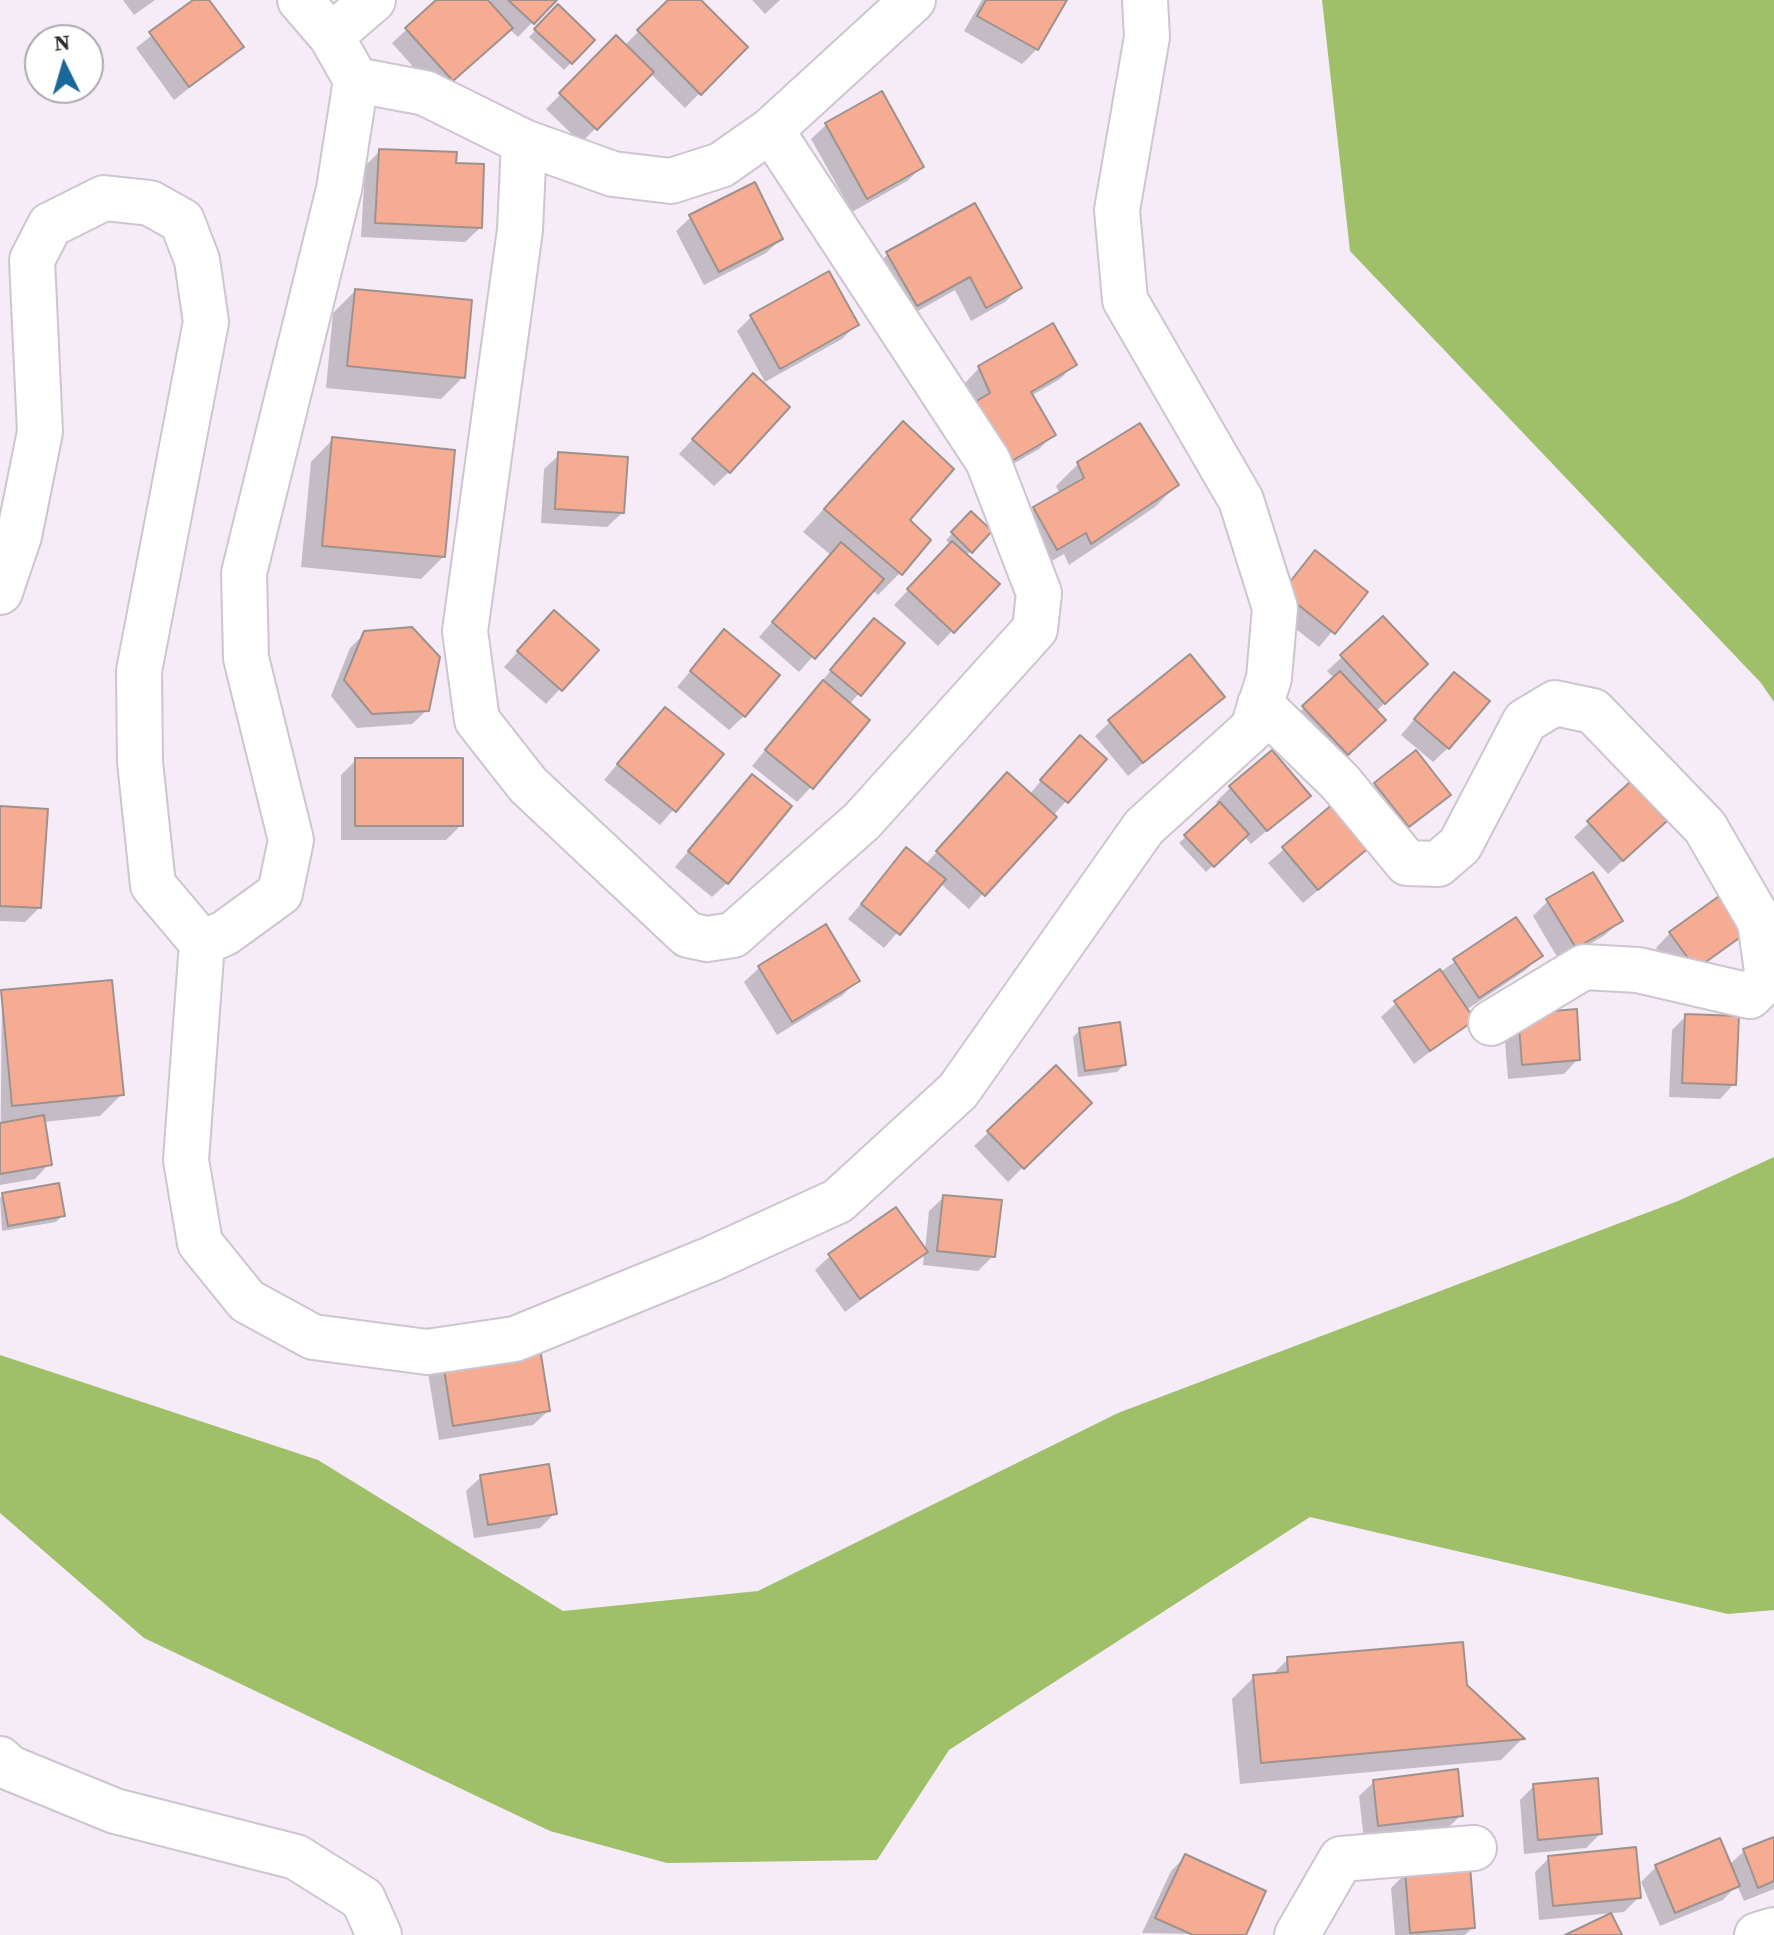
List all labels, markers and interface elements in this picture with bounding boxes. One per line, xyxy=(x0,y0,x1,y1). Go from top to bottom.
north arrow xyxy=(24,24,104,104)
text: N xyxy=(53,26,71,58)

